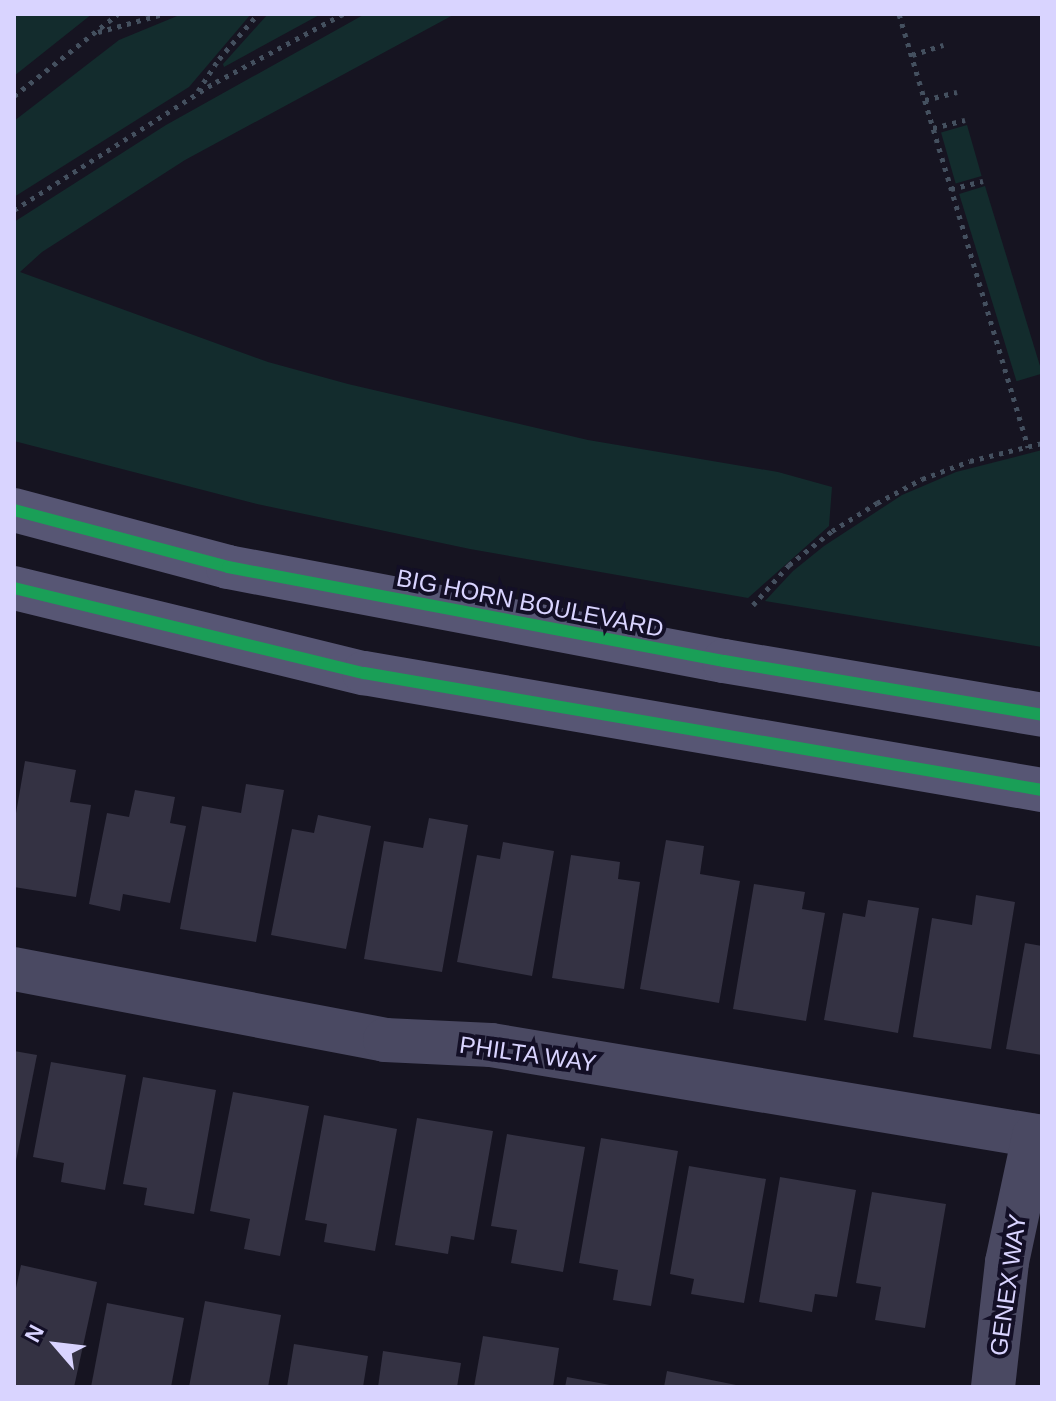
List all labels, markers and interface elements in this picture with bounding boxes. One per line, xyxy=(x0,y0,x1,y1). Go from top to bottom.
street label: BIG HORN BOULEVARD xyxy=(394,563,666,643)
street label: PHILTA WAY xyxy=(457,1030,599,1078)
street label: GENEX WAY xyxy=(984,1212,1032,1358)
north arrow xyxy=(16,1305,96,1385)
text: N xyxy=(20,1321,49,1346)

